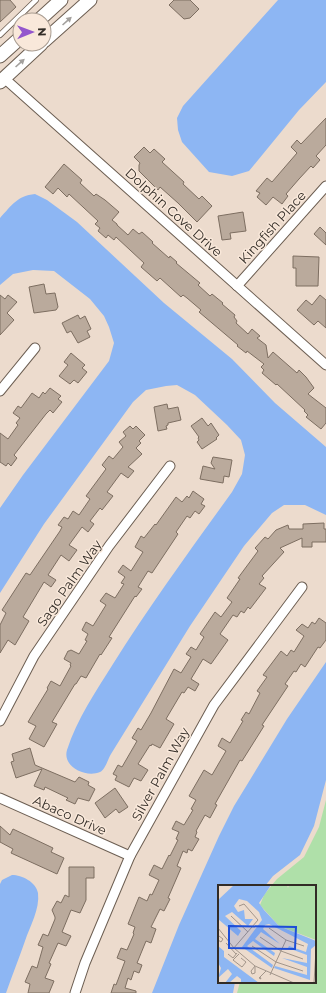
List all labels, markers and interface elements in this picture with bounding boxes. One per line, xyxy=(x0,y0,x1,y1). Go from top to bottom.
north arrow xyxy=(12,12,52,52)
one-way arrow xyxy=(62,16,72,25)
text: N xyxy=(35,27,49,36)
one-way arrow xyxy=(16,59,25,68)
street label: Dolphin Cove Drive xyxy=(122,164,226,260)
street label: Kingfish Place xyxy=(235,187,309,267)
street label: Sago Palm Way xyxy=(33,536,105,629)
street label: Silver Palm Way xyxy=(128,724,193,823)
street label: Abaco Drive xyxy=(31,792,109,838)
inset map xyxy=(218,885,316,983)

